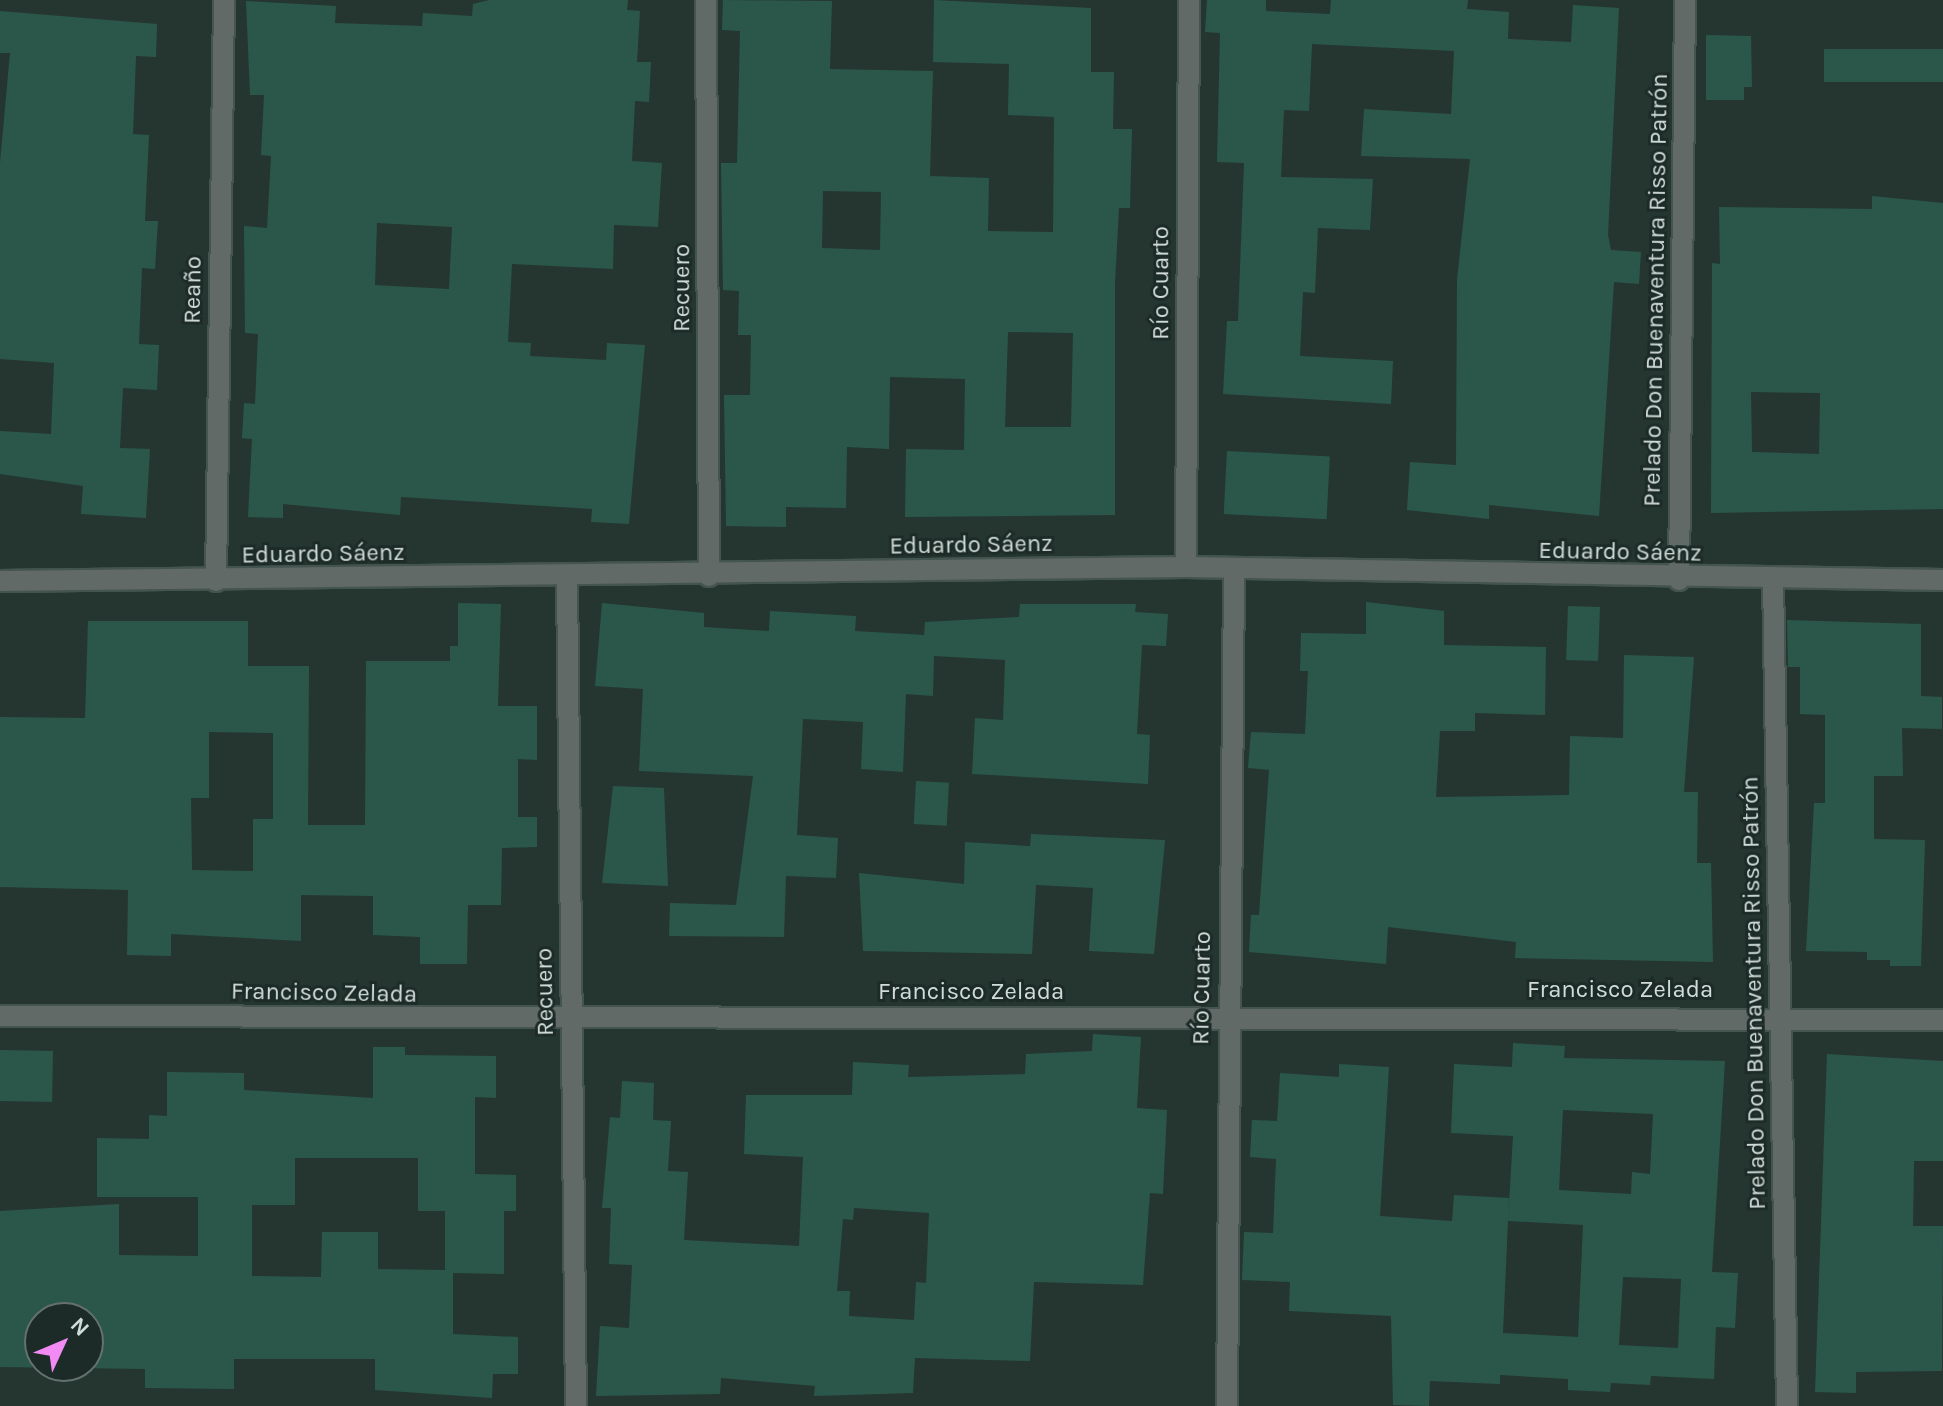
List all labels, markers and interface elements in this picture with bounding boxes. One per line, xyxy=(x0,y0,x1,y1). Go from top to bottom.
street label: Prelado Don Buenaventura Risso Patrón xyxy=(1638,73,1674,507)
street label: Río Cuarto xyxy=(1147,226,1175,340)
street label: Recuero xyxy=(668,244,696,332)
street label: Reaño xyxy=(178,256,208,324)
street label: Eduardo Sáenz xyxy=(889,529,1053,561)
street label: Eduardo Sáenz xyxy=(1538,536,1702,568)
street label: Eduardo Sáenz xyxy=(241,538,405,570)
street label: Prelado Don Buenaventura Risso Patrón xyxy=(1736,776,1772,1210)
street label: Río Cuarto xyxy=(1187,931,1217,1045)
street label: Recuero xyxy=(530,948,560,1036)
street label: Francisco Zelada xyxy=(1527,976,1713,1004)
street label: Francisco Zelada xyxy=(231,977,417,1009)
street label: Francisco Zelada xyxy=(878,978,1064,1006)
north arrow xyxy=(24,1302,104,1382)
text: N xyxy=(65,1312,95,1341)

